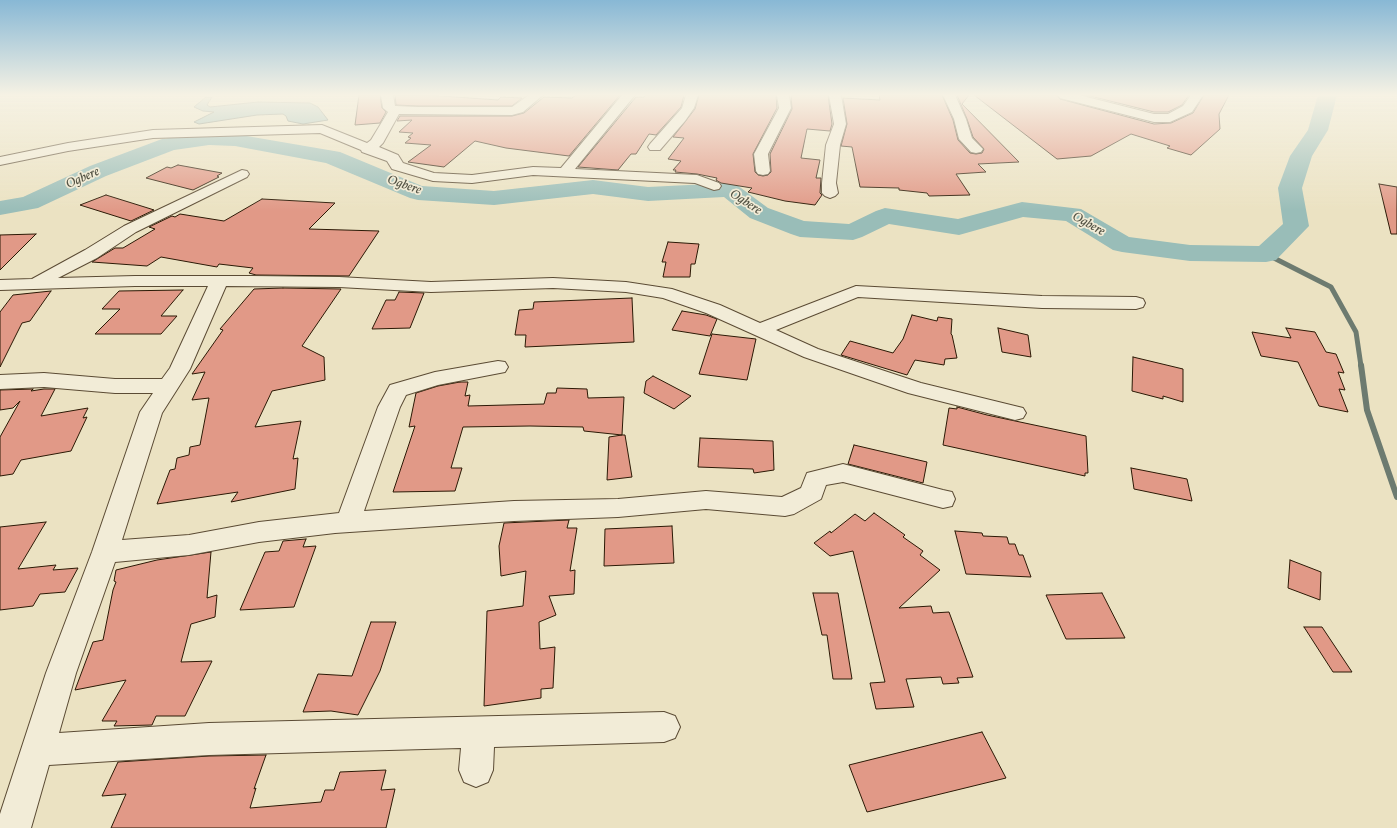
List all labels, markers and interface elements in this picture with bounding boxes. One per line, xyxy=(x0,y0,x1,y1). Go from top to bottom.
water label: Ogbere xyxy=(64,165,102,193)
water label: Ogbere xyxy=(385,173,423,199)
water label: Ogbere xyxy=(726,187,764,219)
water label: Ogbere xyxy=(1069,210,1107,240)

